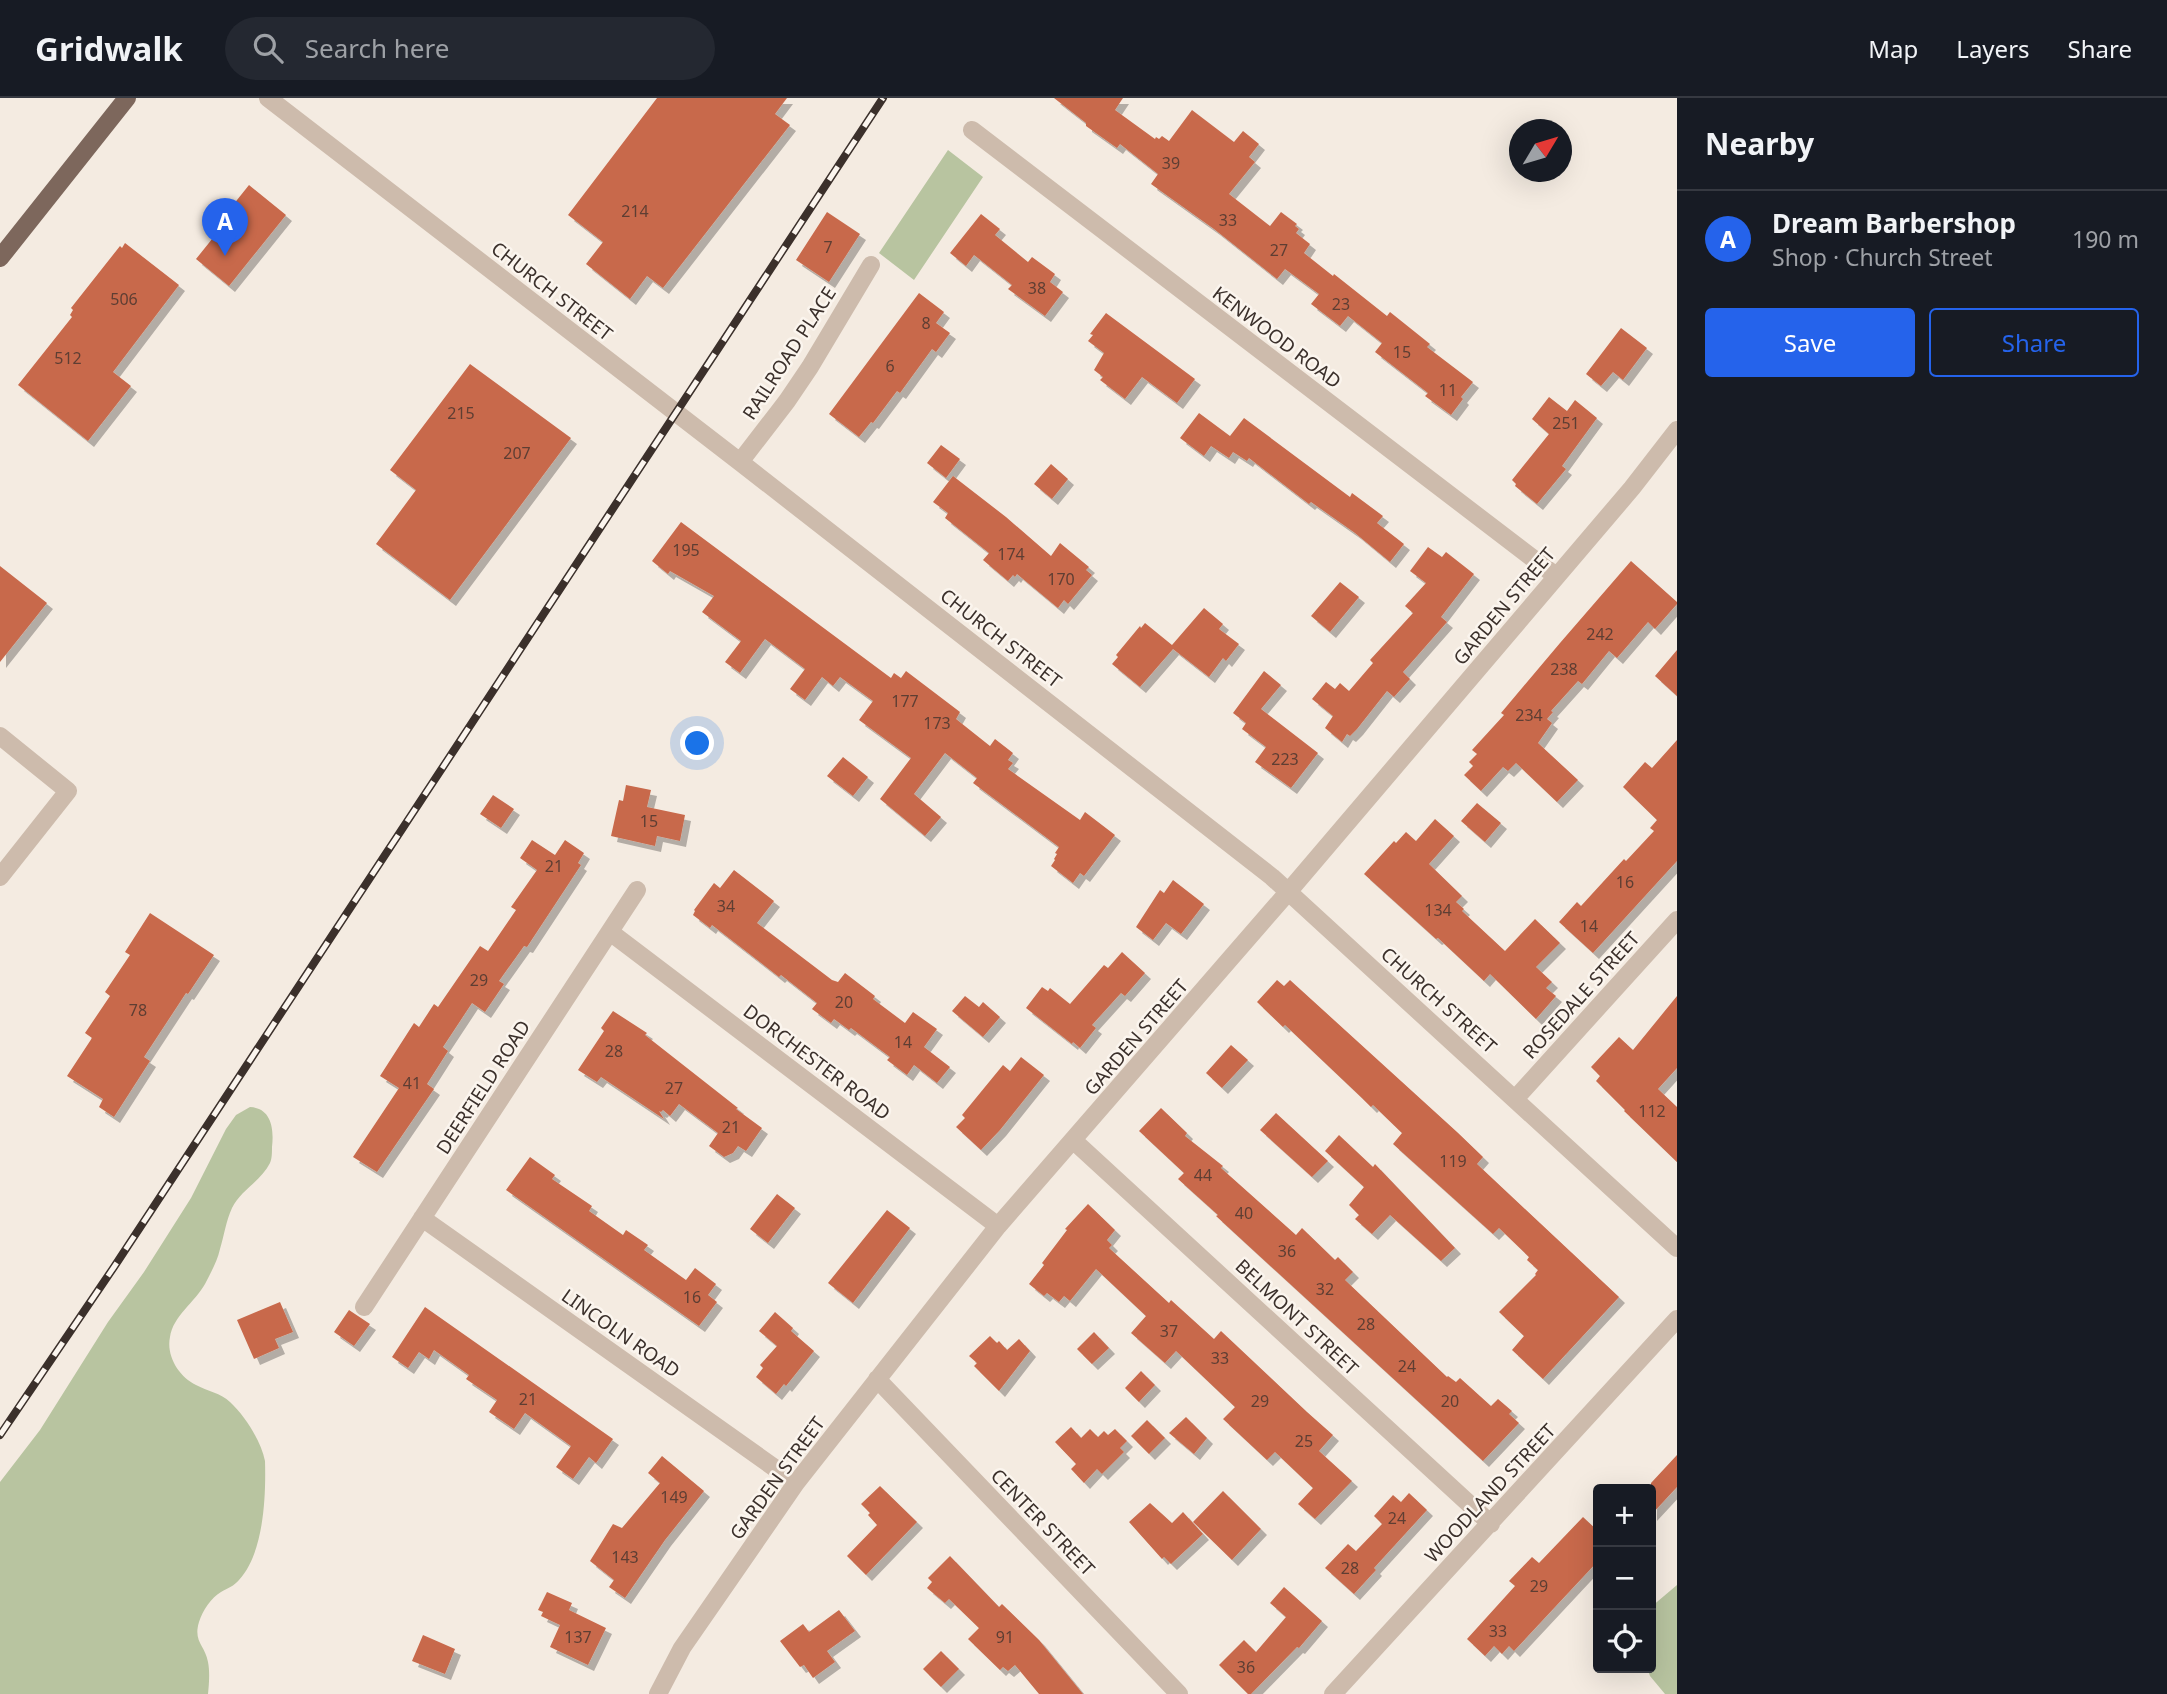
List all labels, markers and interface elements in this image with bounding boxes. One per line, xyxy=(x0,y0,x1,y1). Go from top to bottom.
search box xyxy=(225,17,715,80)
text: Gridwalk xyxy=(35,26,183,71)
icon: search xyxy=(249,29,287,67)
text: Search here xyxy=(305,30,449,66)
text: Map xyxy=(1868,32,1918,65)
text: Layers xyxy=(1956,32,2030,65)
text: Share xyxy=(2068,32,2132,65)
north arrow xyxy=(1509,119,1572,182)
text: Nearby xyxy=(1705,123,1814,164)
house number: 39 xyxy=(1162,152,1180,174)
pin: A xyxy=(202,198,248,256)
house number: 214 xyxy=(621,200,649,222)
text: Dream Barbershop xyxy=(1772,205,2016,241)
house number: 33 xyxy=(1219,209,1237,231)
text: A xyxy=(1720,223,1736,255)
text: 190 m xyxy=(2072,223,2139,255)
street label: CHURCH STREET xyxy=(486,235,618,347)
house number: 7 xyxy=(823,236,833,258)
house number: 27 xyxy=(1270,239,1288,261)
text: Shop · Church Street xyxy=(1772,241,1992,273)
house number: 38 xyxy=(1028,277,1046,299)
street label: KENWOOD ROAD xyxy=(1207,280,1347,394)
street label: RAILROAD PLACE xyxy=(736,282,842,424)
house number: 506 xyxy=(110,288,138,310)
house number: 23 xyxy=(1332,293,1350,315)
button: Save xyxy=(1705,308,1915,377)
button: Share xyxy=(1929,308,2139,377)
house number: 8 xyxy=(921,312,931,334)
house number: 15 xyxy=(1393,341,1411,363)
house number: 512 xyxy=(54,347,82,369)
house number: 6 xyxy=(885,355,895,377)
house number: 11 xyxy=(1439,379,1457,401)
house number: 215 xyxy=(447,402,475,424)
house number: 251 xyxy=(1552,412,1580,434)
house number: 207 xyxy=(503,442,531,464)
house number: 195 xyxy=(672,539,700,561)
street label: GARDEN STREET xyxy=(1447,541,1561,670)
house number: 174 xyxy=(997,543,1025,565)
house number: 170 xyxy=(1047,568,1075,590)
street label: CHURCH STREET xyxy=(935,582,1067,694)
house number: 242 xyxy=(1586,623,1614,645)
house number: 238 xyxy=(1550,658,1578,680)
house number: 177 xyxy=(891,690,919,712)
house number: 234 xyxy=(1515,704,1543,726)
house number: 173 xyxy=(923,712,951,734)
your location xyxy=(680,726,714,760)
house number: 223 xyxy=(1271,748,1299,770)
house number: 15 xyxy=(640,810,658,832)
house number: 21 xyxy=(545,855,563,877)
house number: 16 xyxy=(1616,871,1634,893)
house number: 34 xyxy=(717,895,735,917)
house number: 134 xyxy=(1424,899,1452,921)
house number: 14 xyxy=(1580,915,1598,937)
street label: ROSEDALE STREET xyxy=(1517,925,1646,1064)
street label: CHURCH STREET xyxy=(1376,941,1503,1059)
house number: 29 xyxy=(470,969,488,991)
street label: GARDEN STREET xyxy=(1078,973,1194,1101)
house number: 20 xyxy=(835,991,853,1013)
street label: DORCHESTER ROAD xyxy=(738,998,896,1126)
house number: 78 xyxy=(129,999,147,1021)
street label: DEERFIELD ROAD xyxy=(430,1015,536,1159)
house number: 14 xyxy=(894,1031,912,1053)
house number: 28 xyxy=(605,1040,623,1062)
house number: 41 xyxy=(403,1072,421,1094)
house number: 27 xyxy=(665,1077,683,1099)
house number: 112 xyxy=(1638,1100,1666,1122)
house number: 21 xyxy=(722,1116,740,1138)
house number: 119 xyxy=(1439,1150,1467,1172)
house number: 44 xyxy=(1194,1164,1212,1186)
house number: 40 xyxy=(1235,1202,1253,1224)
house number: 36 xyxy=(1278,1240,1296,1262)
street label: BELMONT STREET xyxy=(1230,1253,1364,1381)
house number: 32 xyxy=(1316,1278,1334,1300)
street label: LINCOLN ROAD xyxy=(557,1283,685,1383)
house number: 16 xyxy=(683,1286,701,1308)
house number: 28 xyxy=(1357,1313,1375,1335)
house number: 37 xyxy=(1160,1320,1178,1342)
house number: 33 xyxy=(1211,1347,1229,1369)
house number: 24 xyxy=(1398,1355,1416,1377)
house number: 21 xyxy=(519,1388,537,1410)
house number: 29 xyxy=(1251,1390,1269,1412)
house number: 20 xyxy=(1441,1390,1459,1412)
street label: GARDEN STREET xyxy=(724,1411,831,1545)
street label: WOODLAND STREET xyxy=(1419,1418,1561,1568)
house number: 25 xyxy=(1295,1430,1313,1452)
street label: CENTER STREET xyxy=(985,1463,1101,1581)
map controls xyxy=(1593,1484,1656,1673)
button: + xyxy=(1593,1484,1656,1547)
house number: 149 xyxy=(660,1486,688,1508)
house number: 24 xyxy=(1388,1507,1406,1529)
house number: 143 xyxy=(611,1546,639,1568)
button: − xyxy=(1593,1547,1656,1610)
house number: 28 xyxy=(1341,1557,1359,1579)
house number: 29 xyxy=(1530,1575,1548,1597)
button: locate xyxy=(1593,1610,1656,1673)
house number: 33 xyxy=(1489,1620,1507,1642)
house number: 137 xyxy=(564,1626,592,1648)
house number: 91 xyxy=(996,1626,1014,1648)
house number: 36 xyxy=(1237,1656,1255,1678)

